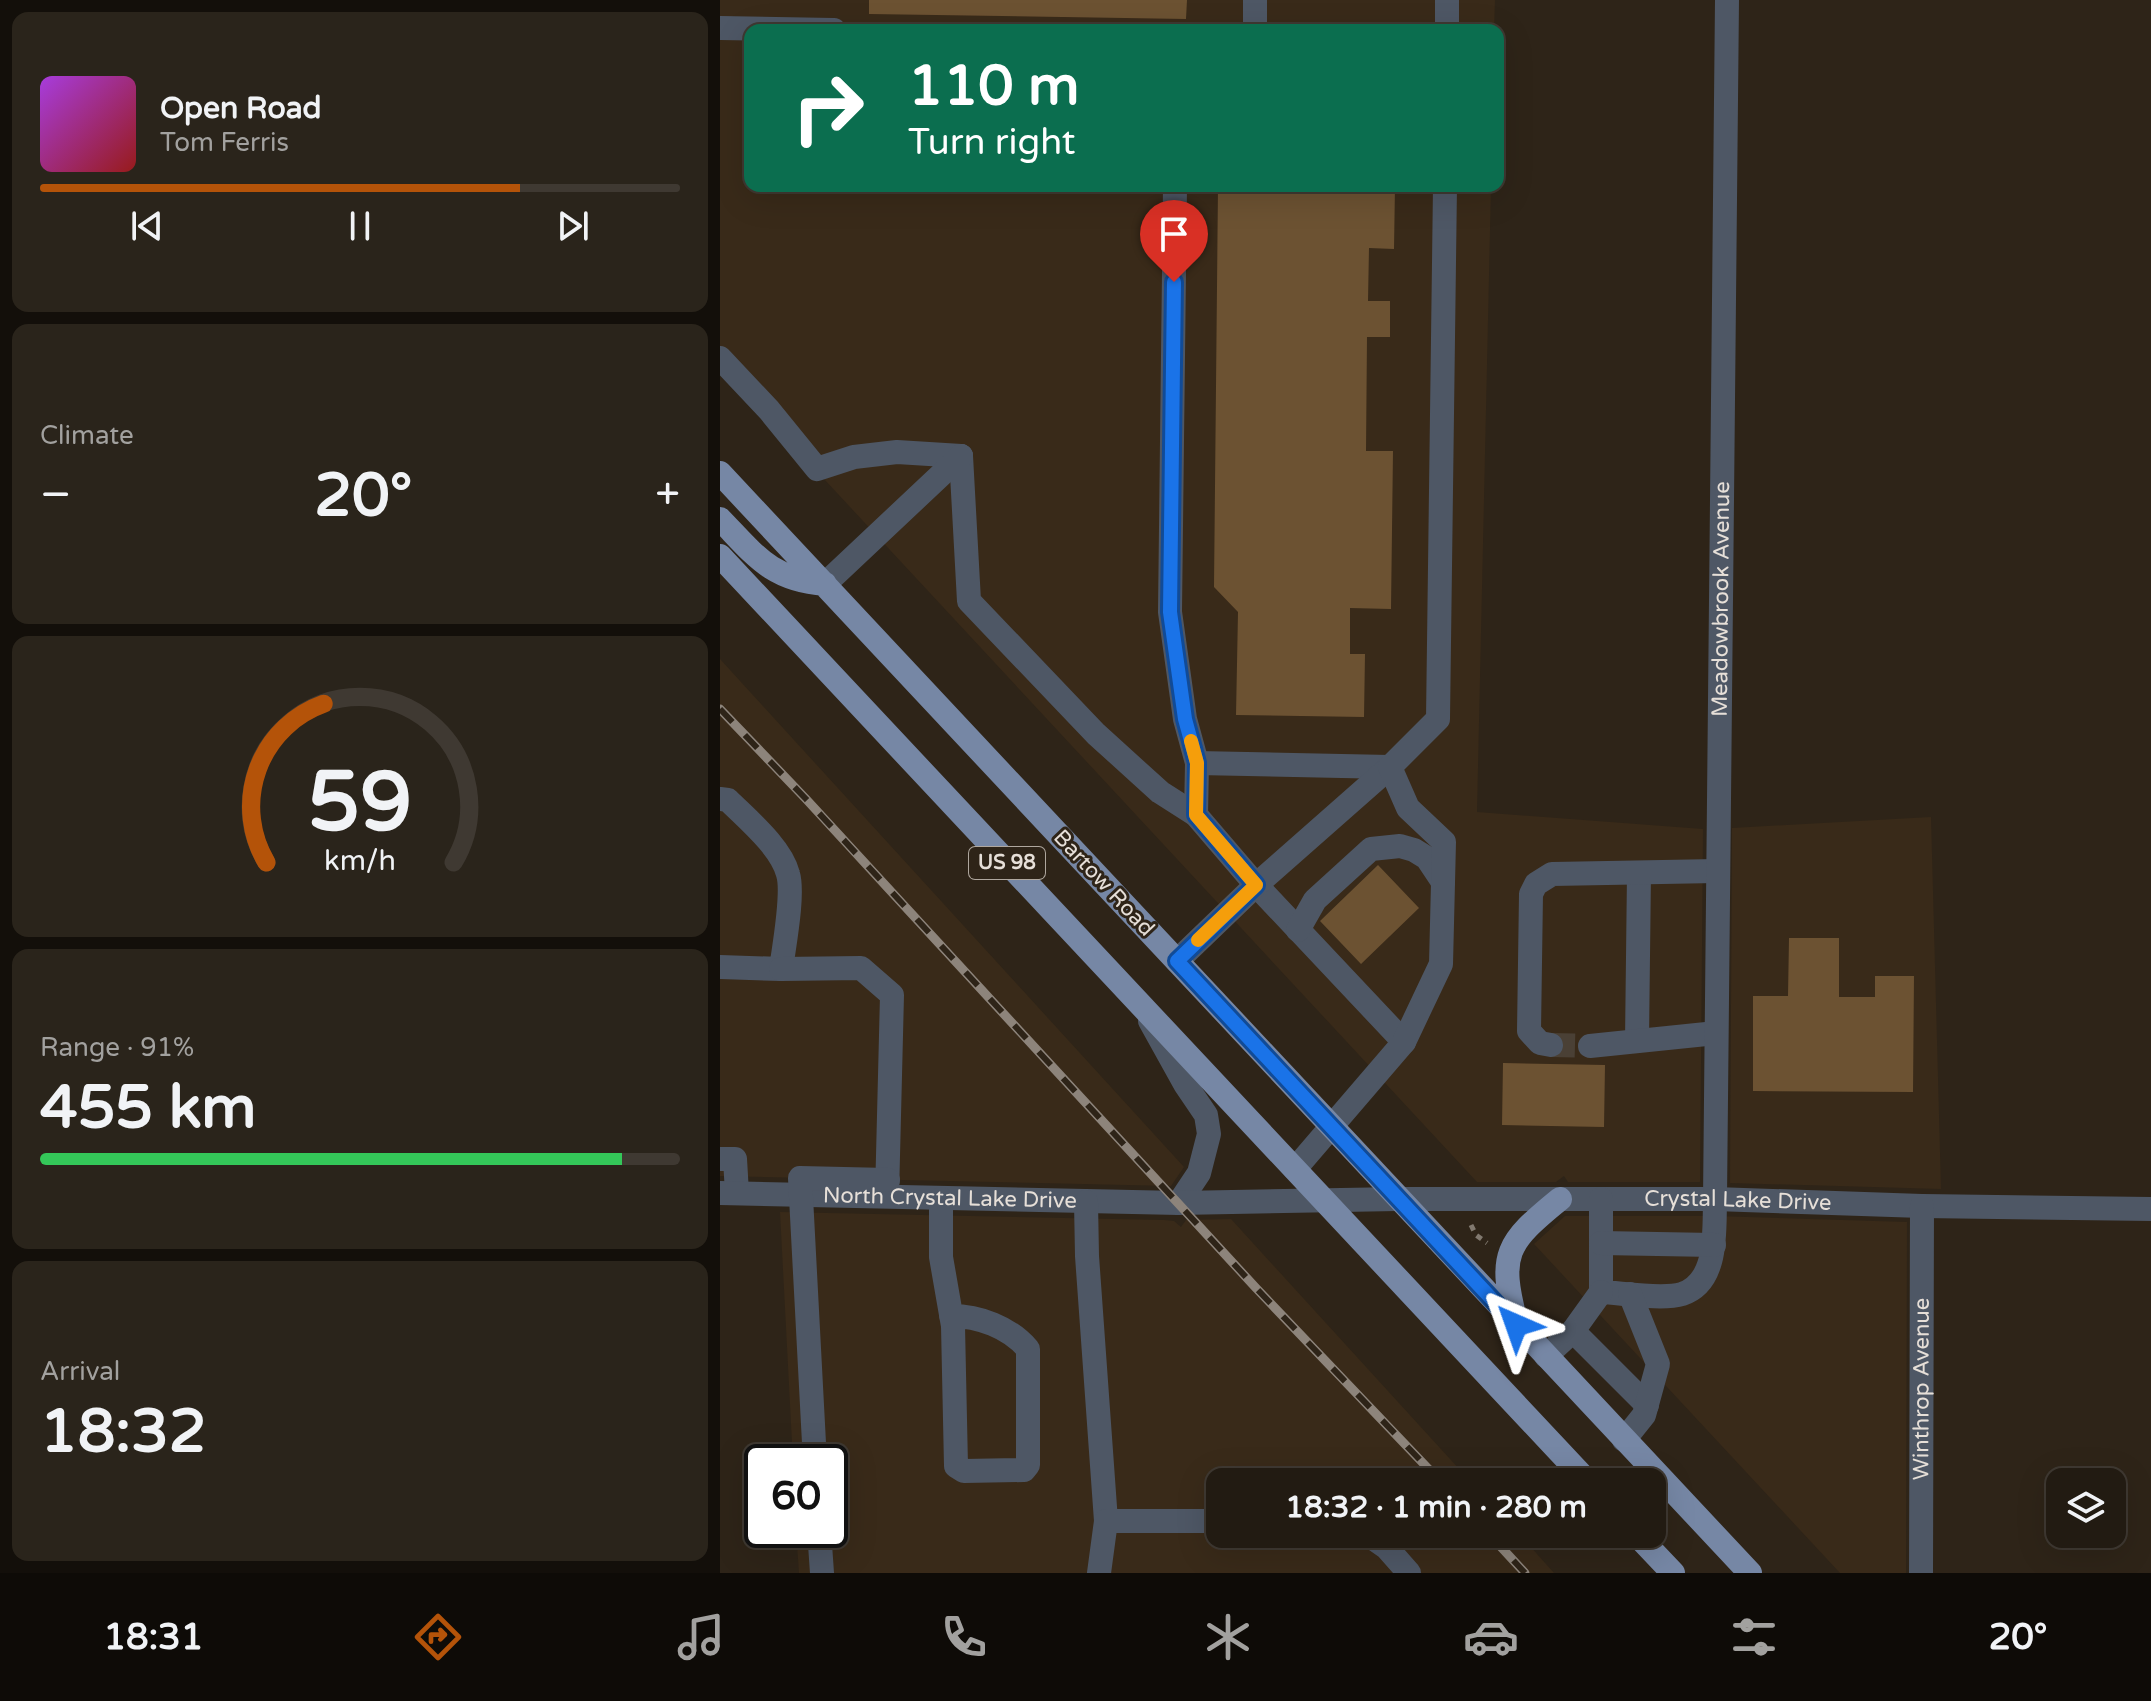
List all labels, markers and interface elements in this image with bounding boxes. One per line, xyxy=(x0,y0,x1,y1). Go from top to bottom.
text: 110 m xyxy=(908,53,1079,120)
icon: right xyxy=(776,56,880,160)
text: Open Road xyxy=(160,90,321,127)
text: Turn right xyxy=(908,121,1075,164)
text: Tom Ferris xyxy=(160,127,289,158)
pin xyxy=(1140,200,1208,282)
icon: previous xyxy=(125,204,169,248)
icon: pause xyxy=(338,204,382,248)
icon: next xyxy=(551,204,595,248)
icon: arrive xyxy=(1152,212,1196,256)
text: Climate xyxy=(40,420,134,451)
text: 20° xyxy=(314,460,412,532)
text: − xyxy=(40,469,71,522)
text: + xyxy=(655,469,680,522)
street label: Meadowbrook Avenue xyxy=(1707,481,1735,717)
text: 59 xyxy=(308,752,412,852)
street label: Bartow Road xyxy=(1048,824,1160,942)
text: km/h xyxy=(324,844,396,878)
road number: US 98 xyxy=(969,847,1045,879)
text: Range · 91% xyxy=(40,1032,194,1063)
text: 455 km xyxy=(40,1072,256,1144)
street label: North Crystal Lake Drive xyxy=(823,1182,1077,1214)
street label: Crystal Lake Drive xyxy=(1644,1186,1832,1216)
position arrow xyxy=(1474,1283,1558,1367)
street label: Winthrop Avenue xyxy=(1908,1298,1935,1480)
text: Arrival xyxy=(40,1356,120,1387)
text: 18:32 xyxy=(40,1396,206,1468)
speed limit sign: 60 xyxy=(744,1444,848,1548)
map controls xyxy=(2046,1468,2126,1548)
button: layers xyxy=(2046,1468,2126,1548)
text: 18:32 · 1 min · 280 m xyxy=(1285,1489,1587,1526)
icon: directions xyxy=(410,1609,466,1665)
icon: music xyxy=(673,1609,729,1665)
icon: phone xyxy=(936,1609,992,1665)
icon: climate xyxy=(1200,1609,1256,1665)
icon: car xyxy=(1463,1609,1519,1665)
icon: filters xyxy=(1726,1609,1782,1665)
text: 18:31 xyxy=(104,1616,203,1659)
text: 20° xyxy=(1989,1616,2047,1659)

